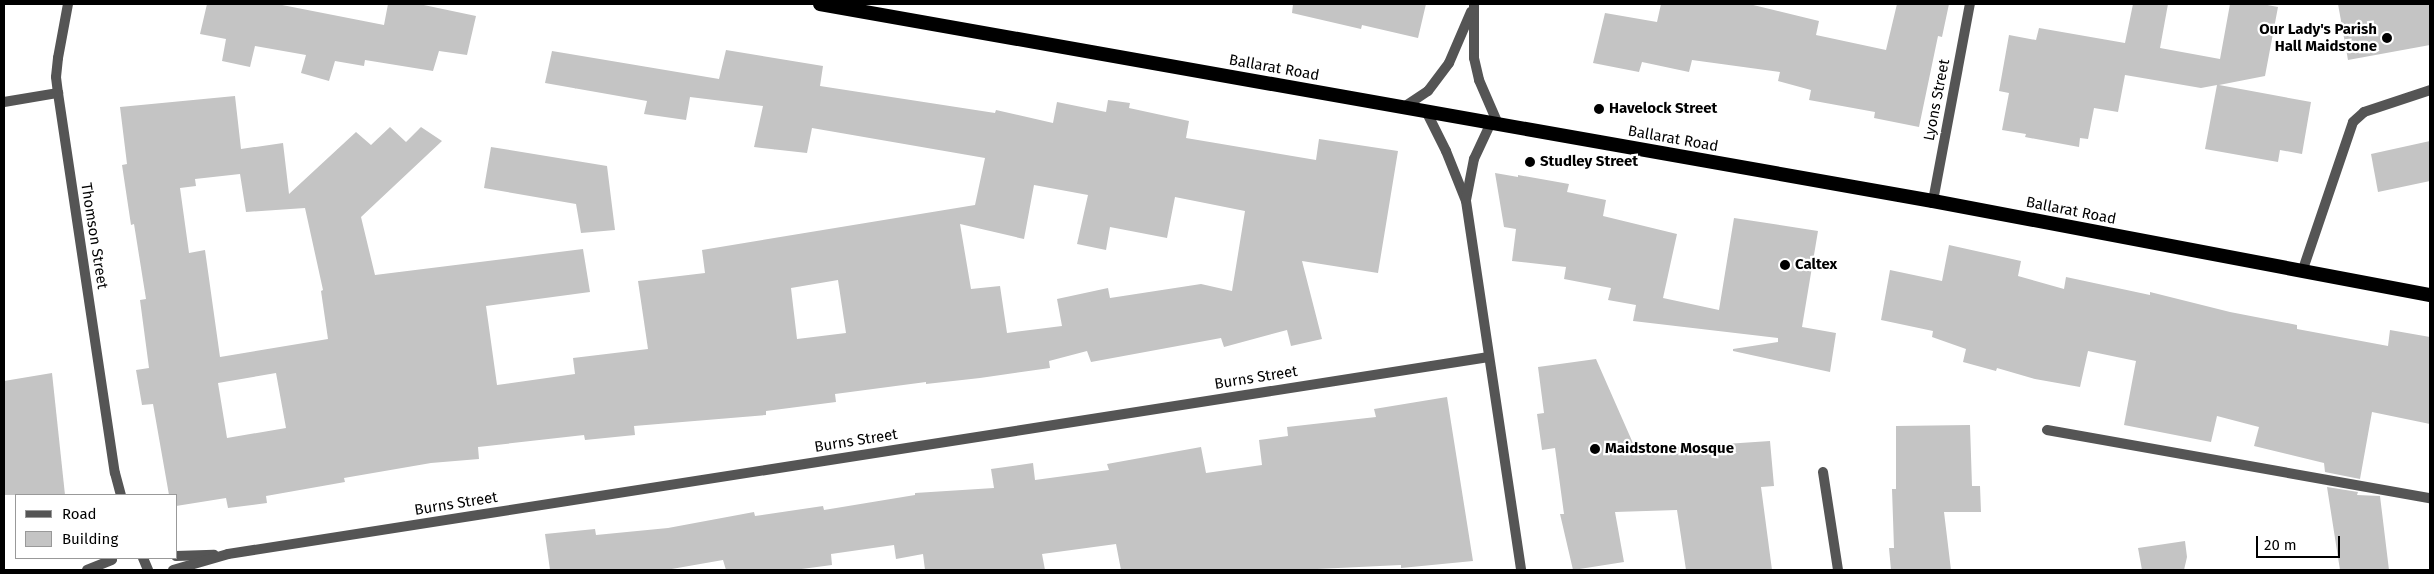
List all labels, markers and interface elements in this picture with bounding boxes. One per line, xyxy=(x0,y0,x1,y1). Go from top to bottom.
place label: Our Lady's Parish Hall Maidstone xyxy=(2259,20,2377,55)
marker: Our Lady's Parish Hall Maidstone xyxy=(2381,32,2393,44)
street label: Ballarat Road xyxy=(1227,51,1321,85)
street label: Lyons Street xyxy=(1920,58,1954,142)
place label: Havelock Street xyxy=(1609,100,1717,118)
marker: Havelock Street xyxy=(1593,103,1605,115)
street label: Ballarat Road xyxy=(1626,122,1720,156)
place label: Studley Street xyxy=(1540,153,1638,171)
marker: Studley Street xyxy=(1524,156,1536,168)
street label: Thomson Street xyxy=(77,182,111,290)
street label: Ballarat Road xyxy=(2024,193,2118,229)
place label: Caltex xyxy=(1795,256,1837,274)
marker: Caltex xyxy=(1779,259,1791,271)
street label: Burns Street xyxy=(1213,363,1299,393)
street label: Burns Street xyxy=(813,426,899,456)
place label: Maidstone Mosque xyxy=(1605,440,1734,458)
marker: Maidstone Mosque xyxy=(1589,443,1601,455)
street label: Burns Street xyxy=(413,489,499,519)
legend xyxy=(15,494,178,559)
text: Road xyxy=(62,505,97,523)
scale bar xyxy=(2259,526,2343,558)
text: Building xyxy=(62,530,118,548)
text: 20 m xyxy=(2264,536,2297,554)

